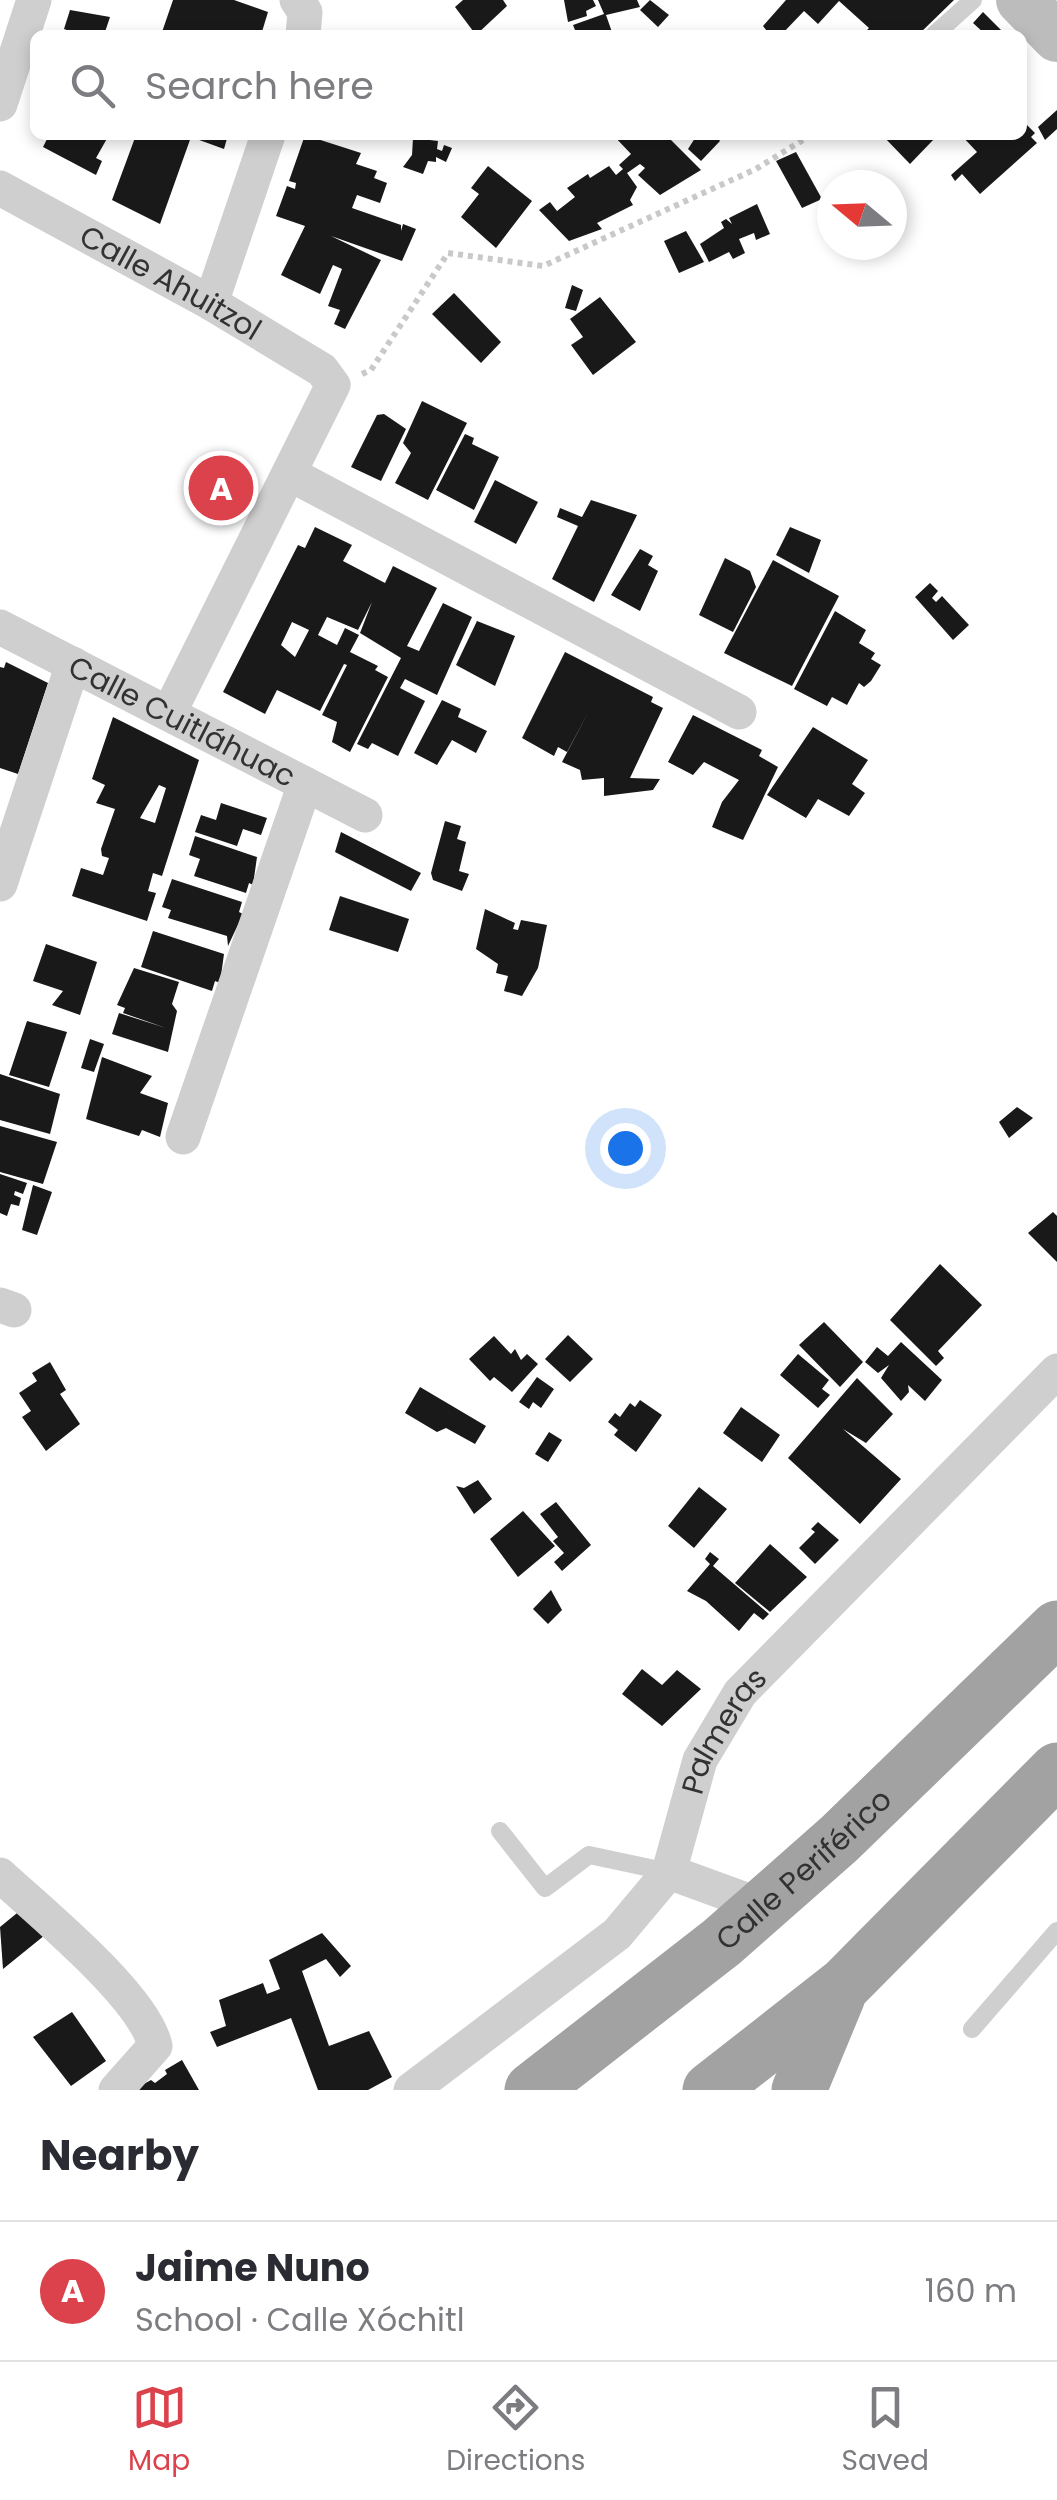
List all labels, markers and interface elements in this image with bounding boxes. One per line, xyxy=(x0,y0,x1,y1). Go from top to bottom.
search box xyxy=(30,30,1027,140)
icon: search xyxy=(65,58,120,113)
text: Search here xyxy=(145,59,374,112)
north arrow xyxy=(817,170,907,260)
street label: Calle Ahuitzol xyxy=(72,214,270,350)
pin: A xyxy=(188,450,254,526)
street label: Calle Cuitláhuac xyxy=(61,644,303,797)
your location xyxy=(600,1123,651,1174)
street label: Palmeras xyxy=(670,1657,776,1799)
street label: Calle Periférico xyxy=(706,1778,901,1960)
text: Nearby xyxy=(40,2126,199,2185)
text: Jaime Nuno xyxy=(135,2241,370,2294)
text: A xyxy=(61,2268,84,2313)
text: 160 m xyxy=(925,2268,1017,2313)
text: School · Calle Xóchitl xyxy=(135,2297,465,2342)
tab: Map xyxy=(128,2380,190,2482)
tab: Directions xyxy=(446,2380,585,2482)
tab: Saved xyxy=(842,2380,929,2482)

